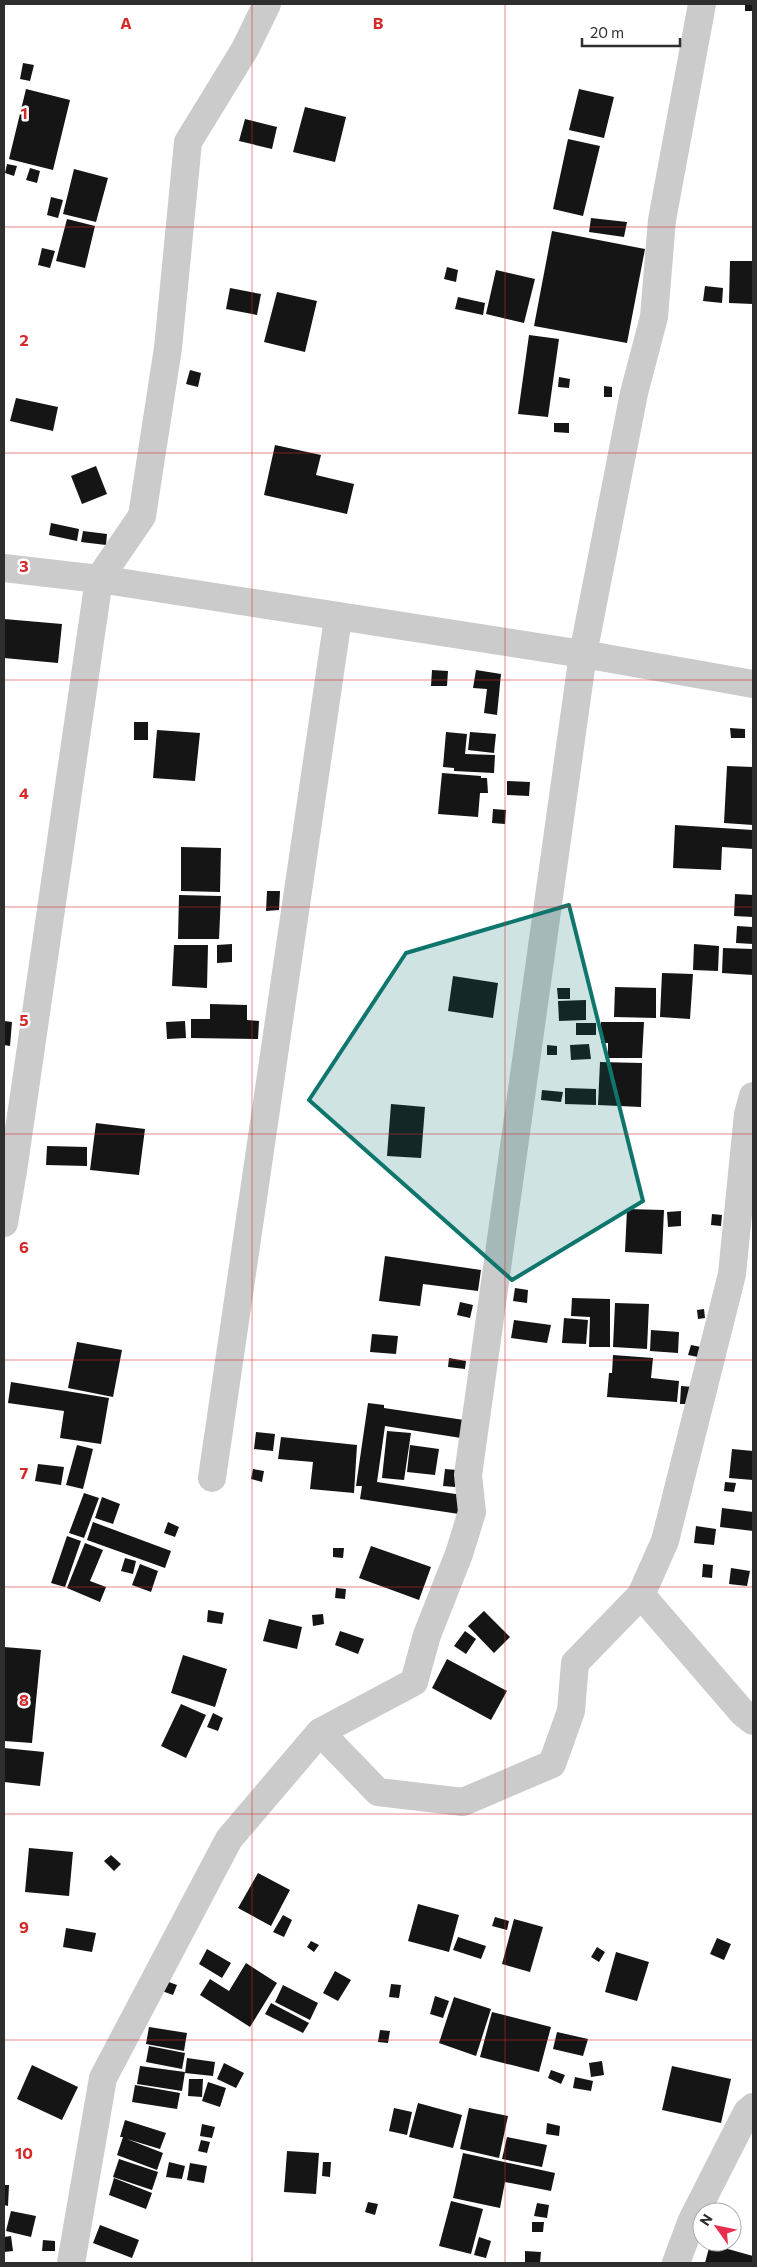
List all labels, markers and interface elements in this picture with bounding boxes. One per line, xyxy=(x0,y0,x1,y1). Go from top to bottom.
text: A xyxy=(120,13,132,32)
text: B xyxy=(373,13,384,32)
scale bar xyxy=(582,15,680,47)
text: 20 m xyxy=(590,23,624,41)
text: 1 xyxy=(20,103,28,122)
text: 2 xyxy=(19,330,29,349)
text: 3 xyxy=(19,556,29,575)
text: 4 xyxy=(19,783,29,802)
text: 5 xyxy=(19,1010,29,1029)
text: 6 xyxy=(19,1237,29,1256)
text: 7 xyxy=(20,1463,29,1482)
text: 8 xyxy=(19,1690,29,1709)
text: 9 xyxy=(19,1917,29,1936)
text: 10 xyxy=(15,2143,33,2162)
north arrow xyxy=(692,2202,742,2252)
text: N xyxy=(696,2211,716,2229)

